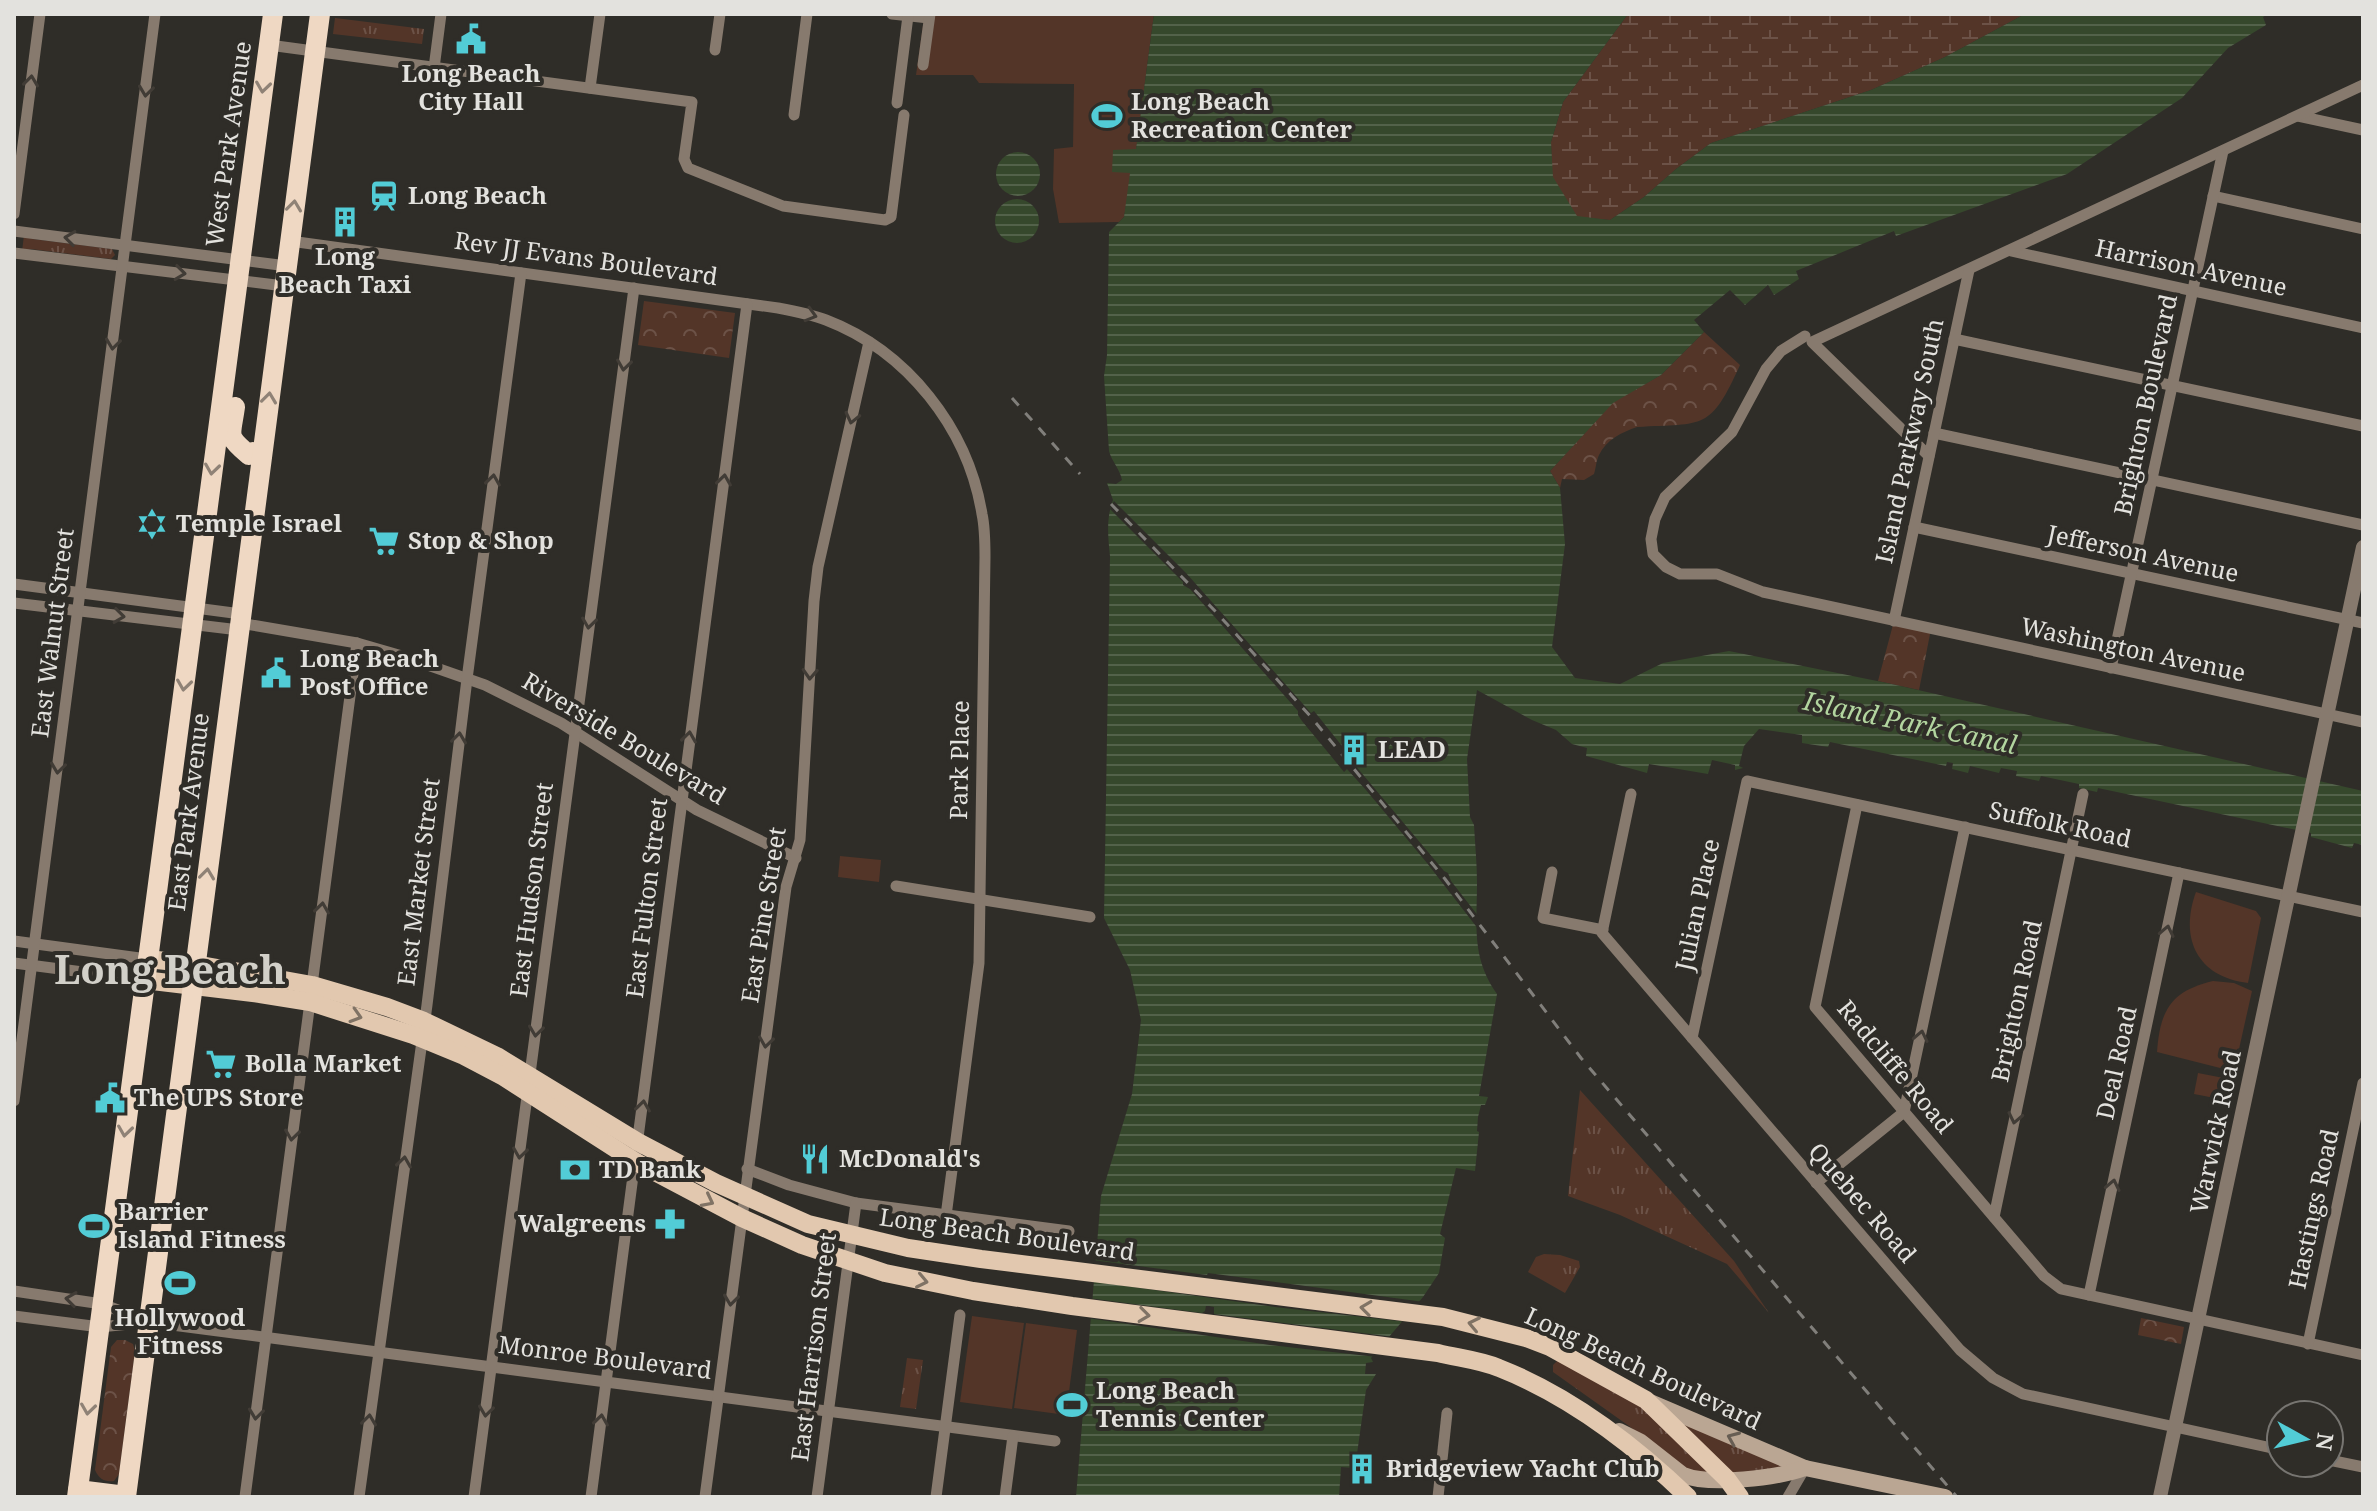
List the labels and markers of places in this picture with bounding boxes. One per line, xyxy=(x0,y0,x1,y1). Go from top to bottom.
public building icon: Long Beach City Hall xyxy=(454,22,488,56)
place label: Long Beach City Hall xyxy=(401,56,541,117)
place label: Long Beach Recreation Center xyxy=(1131,84,1353,145)
sports icon: Long Beach Recreation Center xyxy=(1090,99,1124,133)
place label: Long Beach xyxy=(408,178,547,211)
station icon: Long Beach xyxy=(367,179,401,213)
building icon: Long Beach Taxi xyxy=(328,205,362,239)
place label: Long Beach Taxi xyxy=(279,239,412,300)
place label: Temple Israel xyxy=(176,506,342,539)
synagogue icon: Temple Israel xyxy=(135,507,169,541)
place label: Stop & Shop xyxy=(408,523,554,556)
supermarket icon: Stop & Shop xyxy=(367,524,401,558)
place label: Long Beach Post Office xyxy=(300,641,439,702)
public building icon: Long Beach Post Office xyxy=(259,656,293,690)
place label: LEAD xyxy=(1378,732,1446,765)
building icon: LEAD xyxy=(1337,733,1371,767)
place label: Bolla Market xyxy=(245,1046,402,1079)
supermarket icon: Bolla Market xyxy=(204,1047,238,1081)
place label: The UPS Store xyxy=(134,1080,304,1113)
public building icon: The UPS Store xyxy=(93,1081,127,1115)
place label: McDonald's xyxy=(839,1141,981,1174)
restaurant icon: McDonald's xyxy=(798,1142,832,1176)
place label: TD Bank xyxy=(599,1152,702,1185)
bank icon: TD Bank xyxy=(558,1153,592,1187)
place label: Barrier Island Fitness xyxy=(118,1194,286,1255)
place label: Walgreens xyxy=(518,1206,646,1239)
pharmacy icon: Walgreens xyxy=(653,1207,687,1241)
sports icon: Barrier Island Fitness xyxy=(77,1209,111,1243)
sports icon: Hollywood Fitness xyxy=(163,1266,197,1300)
place label: Hollywood Fitness xyxy=(115,1300,246,1361)
place label: Long Beach Tennis Center xyxy=(1096,1373,1265,1434)
sports icon: Long Beach Tennis Center xyxy=(1055,1388,1089,1422)
place label: Bridgeview Yacht Club xyxy=(1386,1451,1660,1484)
building icon: Bridgeview Yacht Club xyxy=(1345,1452,1379,1486)

